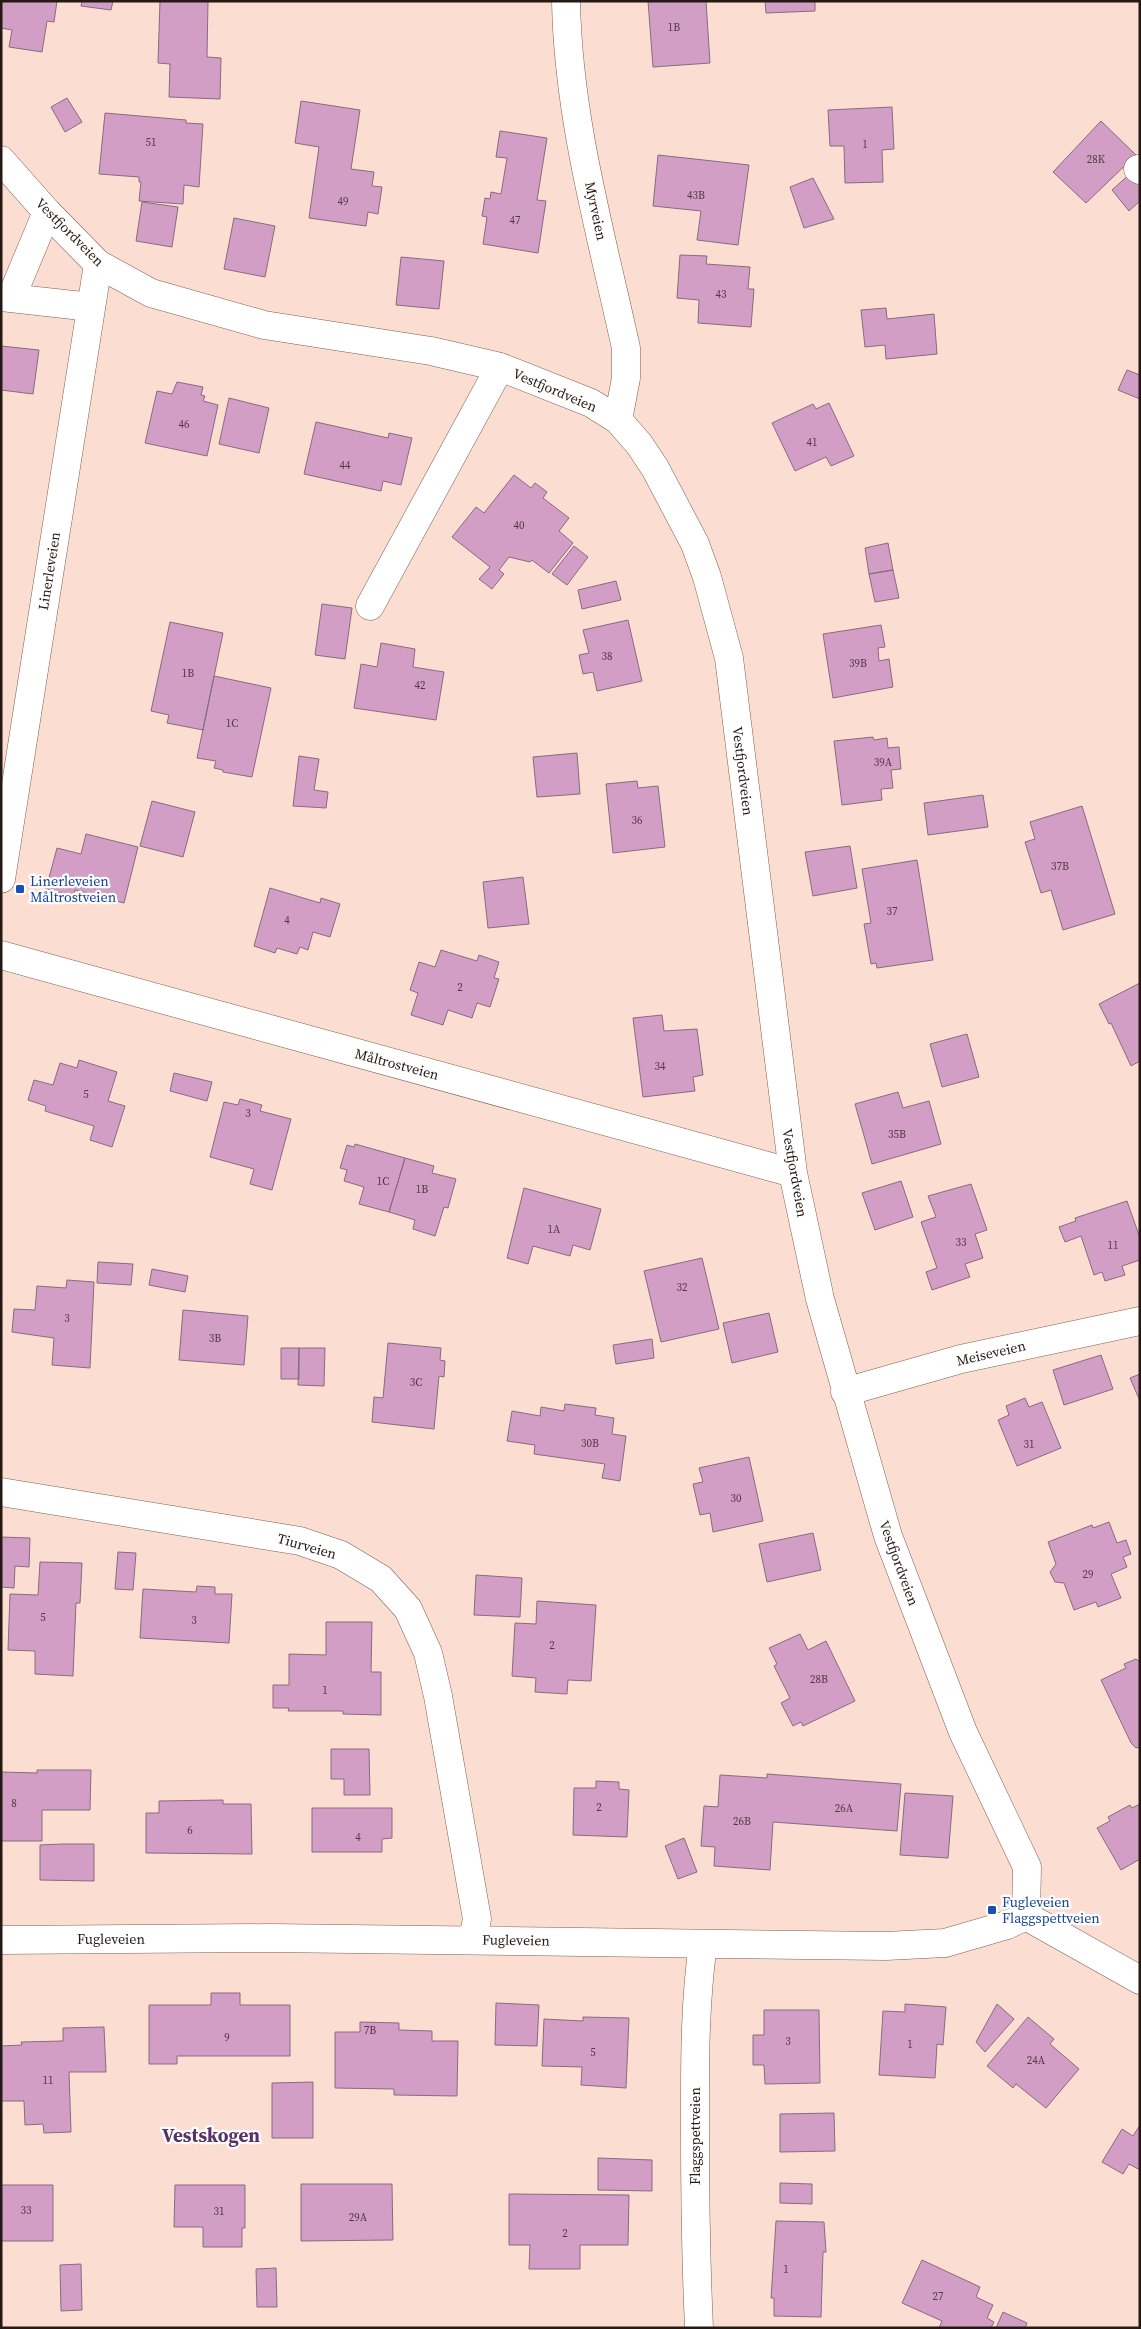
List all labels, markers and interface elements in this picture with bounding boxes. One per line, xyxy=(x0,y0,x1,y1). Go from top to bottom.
house number: 1B xyxy=(668,20,680,35)
house number: 51 xyxy=(146,135,157,150)
house number: 1 xyxy=(862,137,868,152)
house number: 28K xyxy=(1087,152,1106,167)
street label: Myrveien xyxy=(580,180,612,243)
house number: 43B xyxy=(687,188,705,203)
street label: Vestfjordveien xyxy=(31,193,109,271)
house number: 49 xyxy=(338,194,349,209)
house number: 47 xyxy=(510,213,521,228)
house number: 43 xyxy=(716,287,727,302)
street label: Vestfjordveien xyxy=(510,363,601,417)
house number: 46 xyxy=(179,417,190,432)
house number: 41 xyxy=(807,435,818,450)
house number: 44 xyxy=(340,458,351,473)
house number: 40 xyxy=(514,518,525,533)
street label: Linerleveien xyxy=(33,530,65,611)
house number: 38 xyxy=(602,649,613,664)
house number: 39B xyxy=(849,656,867,671)
house number: 1B xyxy=(182,666,194,681)
house number: 42 xyxy=(415,678,426,693)
house number: 1C xyxy=(226,716,238,731)
street label: Vestfjordveien xyxy=(728,725,758,817)
house number: 39A xyxy=(874,755,893,770)
house number: 36 xyxy=(632,813,643,828)
house number: 37B xyxy=(1051,859,1069,874)
place label: Linerleveien Måltrostveien xyxy=(30,871,117,907)
marker: Linerleveien Måltrostveien xyxy=(14,883,26,895)
house number: 37 xyxy=(887,904,898,919)
house number: 4 xyxy=(284,913,290,928)
house number: 2 xyxy=(457,980,463,995)
street label: Måltrostveien xyxy=(353,1043,442,1085)
house number: 34 xyxy=(655,1059,666,1074)
house number: 5 xyxy=(83,1087,89,1102)
house number: 3 xyxy=(245,1106,251,1121)
street label: Vestfjordveien xyxy=(777,1127,813,1219)
house number: 35B xyxy=(888,1127,906,1142)
house number: 1C xyxy=(377,1174,389,1189)
house number: 1B xyxy=(416,1182,428,1197)
house number: 1A xyxy=(548,1222,561,1237)
house number: 33 xyxy=(956,1235,967,1250)
house number: 11 xyxy=(1108,1238,1119,1253)
house number: 32 xyxy=(677,1280,688,1295)
house number: 3 xyxy=(64,1311,70,1326)
house number: 3B xyxy=(209,1331,221,1346)
street label: Meiseveien xyxy=(954,1335,1028,1371)
house number: 3C xyxy=(410,1375,422,1390)
house number: 30B xyxy=(581,1436,599,1451)
house number: 31 xyxy=(1024,1437,1035,1452)
house number: 30 xyxy=(731,1491,742,1506)
street label: Vestfjordveien xyxy=(874,1518,924,1609)
street label: Tiurveien xyxy=(275,1528,339,1564)
house number: 29 xyxy=(1083,1567,1094,1582)
house number: 5 xyxy=(40,1610,46,1625)
house number: 3 xyxy=(191,1613,197,1628)
house number: 2 xyxy=(549,1638,555,1653)
house number: 28B xyxy=(810,1672,828,1687)
house number: 1 xyxy=(322,1683,328,1698)
house number: 8 xyxy=(11,1796,17,1811)
house number: 2 xyxy=(596,1800,602,1815)
house number: 26A xyxy=(835,1801,854,1816)
house number: 26B xyxy=(733,1814,751,1829)
house number: 6 xyxy=(187,1823,193,1838)
house number: 4 xyxy=(355,1830,361,1845)
place label: Fugleveien Flaggspettveien xyxy=(1002,1892,1100,1928)
marker: Fugleveien Flaggspettveien xyxy=(986,1904,998,1916)
street label: Fugleveien xyxy=(77,1929,145,1949)
street label: Fugleveien xyxy=(482,1929,551,1951)
house number: 7B xyxy=(364,2023,376,2038)
house number: 9 xyxy=(224,2030,230,2045)
house number: 3 xyxy=(785,2034,791,2049)
house number: 1 xyxy=(907,2037,913,2052)
house number: 5 xyxy=(590,2045,596,2060)
house number: 24A xyxy=(1027,2053,1046,2068)
house number: 11 xyxy=(43,2073,54,2088)
street label: Flaggspettveien xyxy=(685,2087,705,2185)
district label: Vestskogen xyxy=(162,2122,260,2148)
house number: 33 xyxy=(21,2203,32,2218)
house number: 31 xyxy=(214,2204,225,2219)
house number: 29A xyxy=(349,2210,368,2225)
house number: 2 xyxy=(562,2226,568,2241)
house number: 1 xyxy=(783,2262,789,2277)
house number: 27 xyxy=(933,2289,944,2304)

